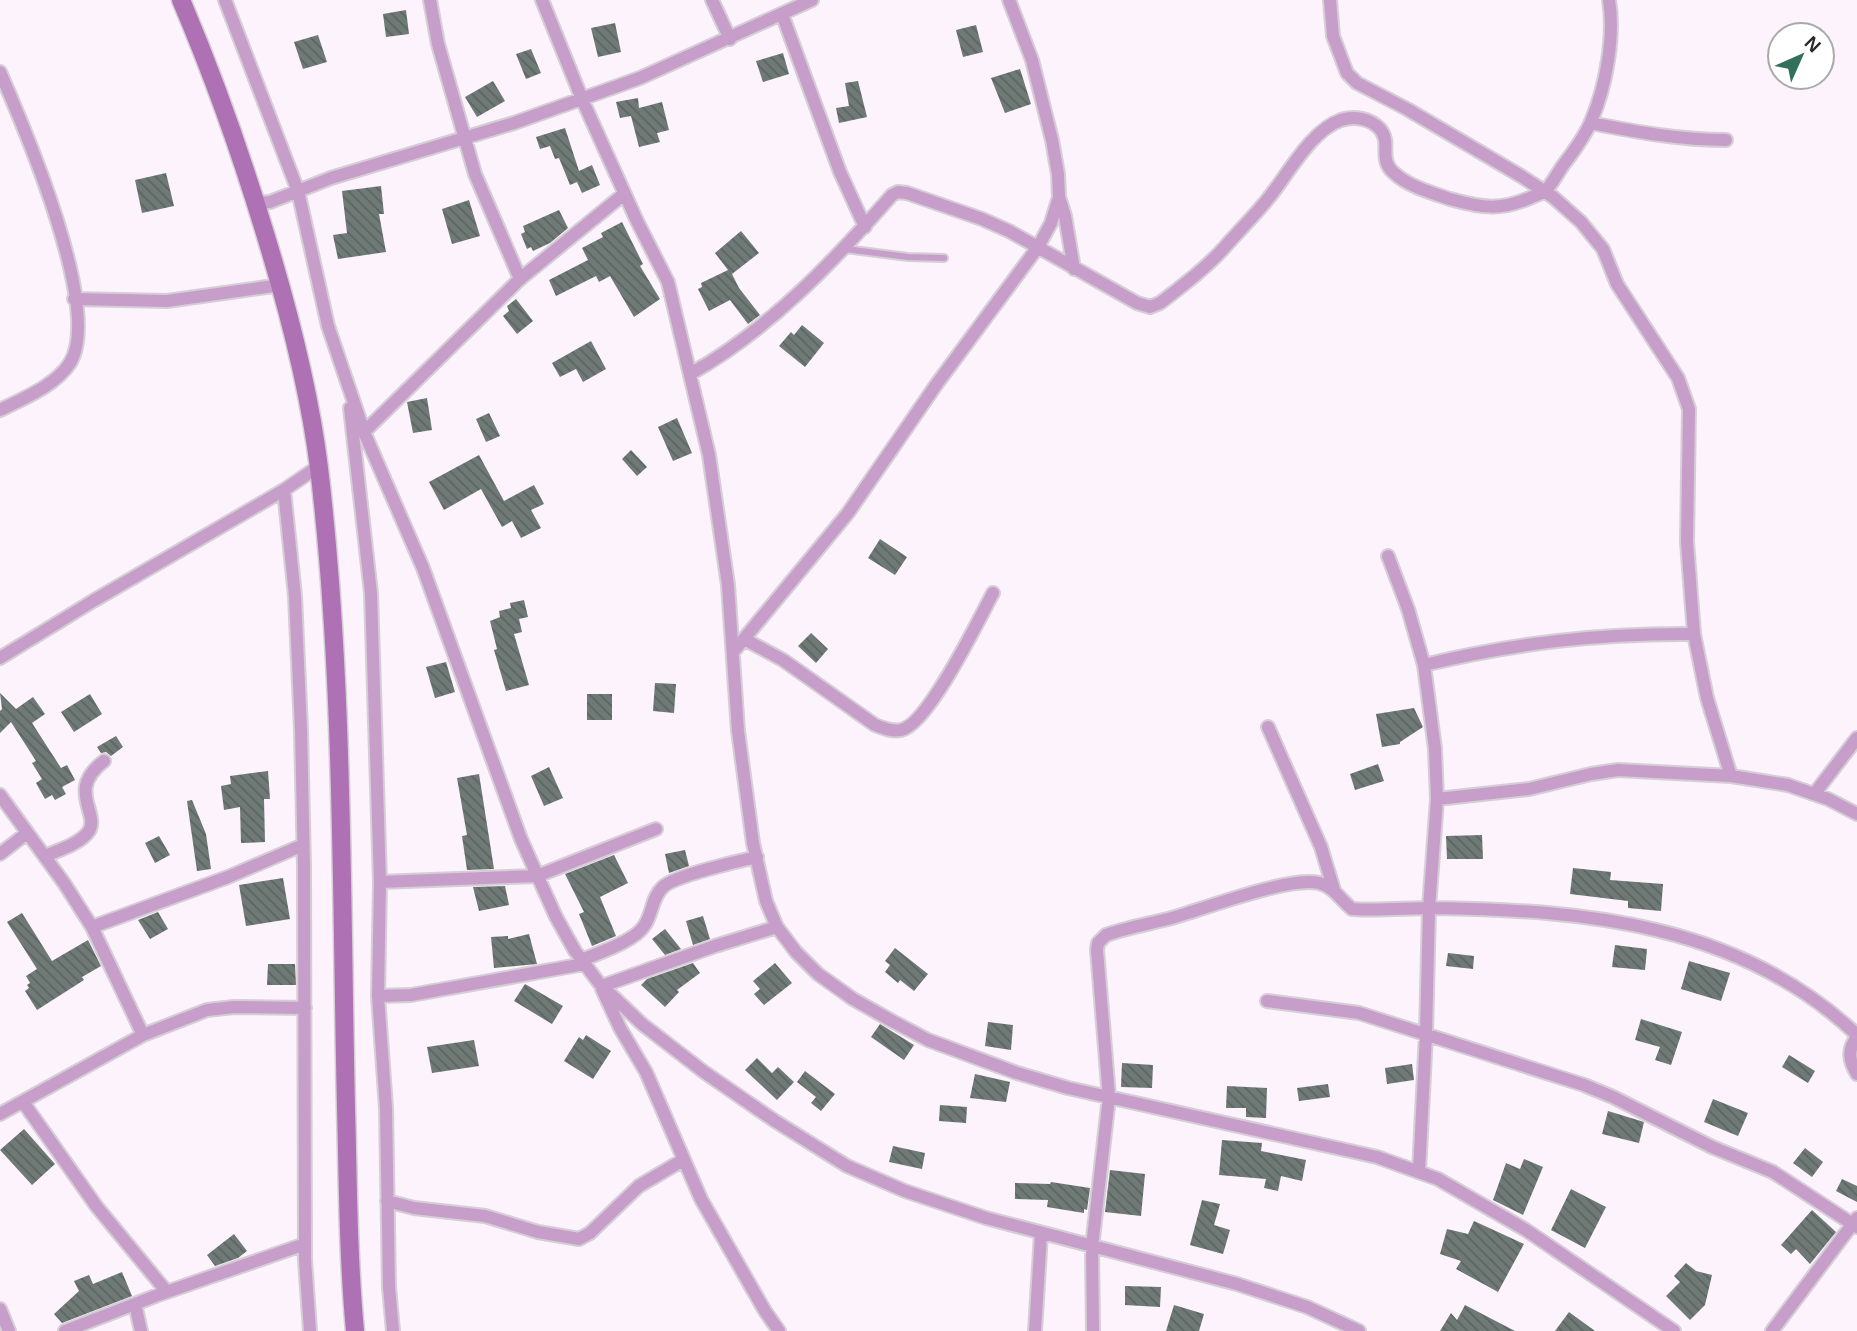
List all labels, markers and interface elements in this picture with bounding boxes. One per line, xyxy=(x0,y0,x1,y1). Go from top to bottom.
north arrow xyxy=(1766,21,1836,91)
text: N xyxy=(1800,32,1825,57)

